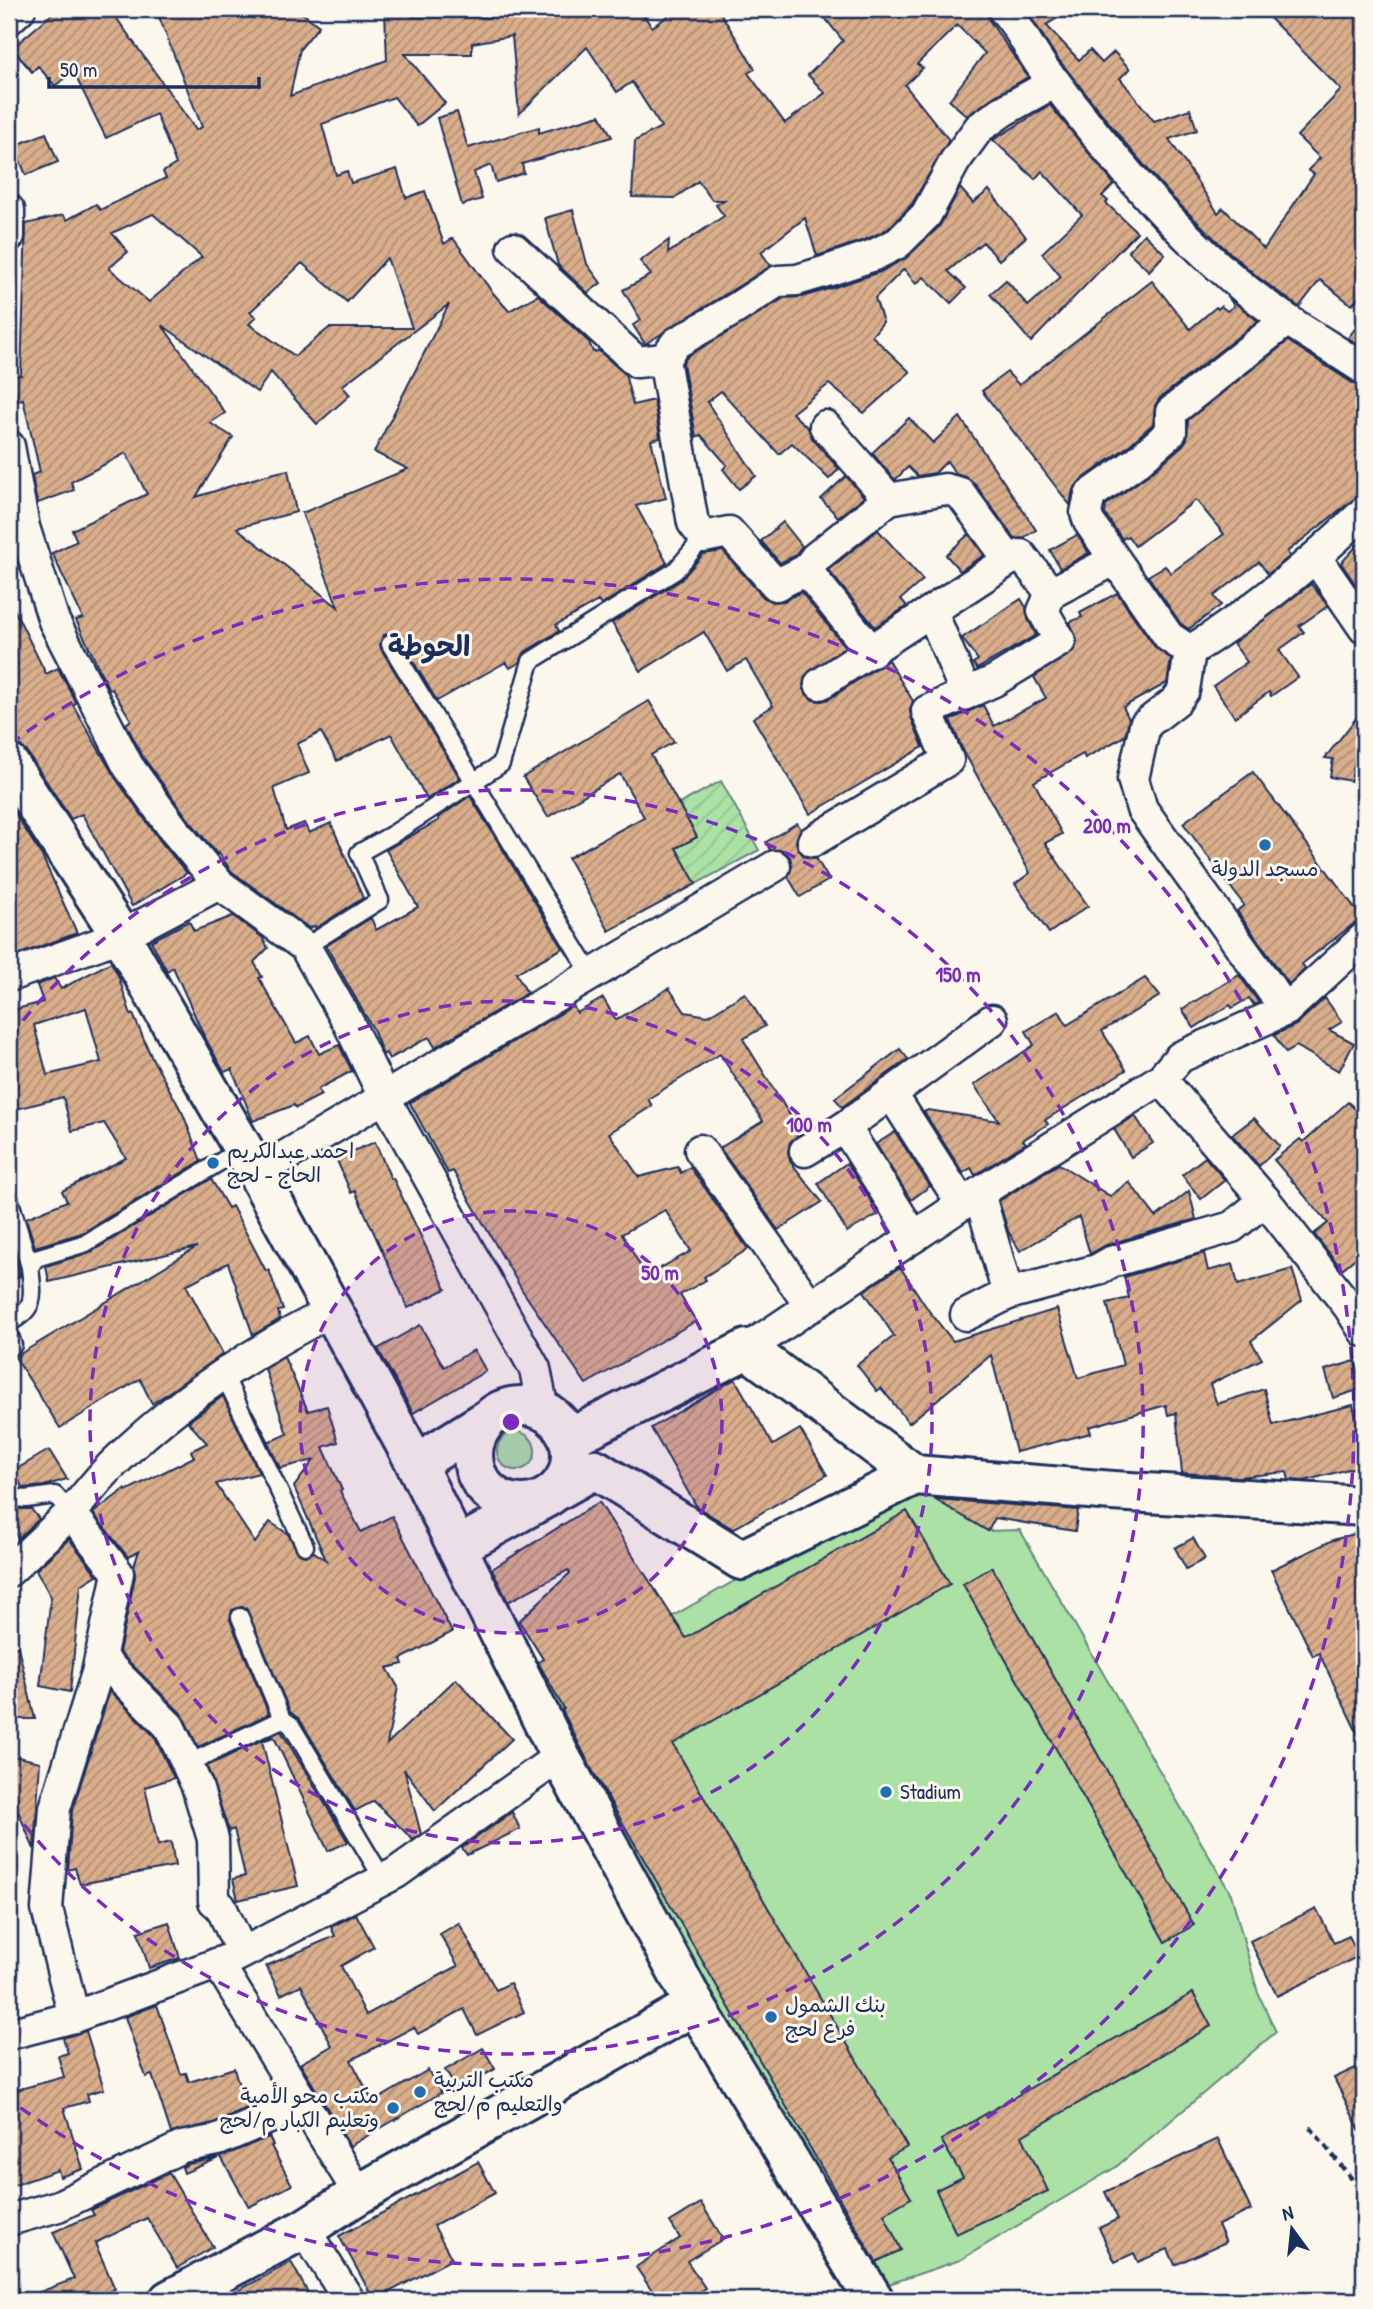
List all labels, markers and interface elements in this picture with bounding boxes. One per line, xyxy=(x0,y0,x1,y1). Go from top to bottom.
scale bar xyxy=(49,46,259,90)
text: 50 m xyxy=(60,55,97,84)
district label: الحوطة xyxy=(388,627,470,665)
text: 200 m xyxy=(1083,811,1131,840)
marker: مسجد الدولة xyxy=(1257,837,1273,853)
place label: مسجد الدولة xyxy=(1211,854,1319,883)
text: 150 m xyxy=(935,960,981,989)
text: 100 m xyxy=(786,1110,832,1139)
place label: احمد عبدالكريم الحاج - لحج xyxy=(227,1136,354,1189)
marker: احمد عبدالكريم الحاج - لحج xyxy=(205,1155,221,1171)
text: 50 m xyxy=(641,1258,679,1287)
centre of rings xyxy=(499,1410,523,1434)
place label: Stadium xyxy=(900,1777,961,1806)
marker: Stadium xyxy=(878,1784,894,1800)
place label: بنك الشمول فرع لحج xyxy=(785,1990,886,2043)
marker: بنك الشمول فرع لحج xyxy=(763,2009,779,2025)
place label: مكتب التربية والتعليم م/لحج xyxy=(434,2065,563,2120)
place label: مكتب محو الأمية وتعليم الكبار م/لحج xyxy=(220,2081,379,2136)
marker: مكتب التربية والتعليم م/لحج xyxy=(412,2084,428,2100)
marker: مكتب محو الأمية وتعليم الكبار م/لحج xyxy=(385,2100,401,2116)
north arrow xyxy=(1258,2194,1328,2264)
text: N xyxy=(1279,2199,1296,2226)

